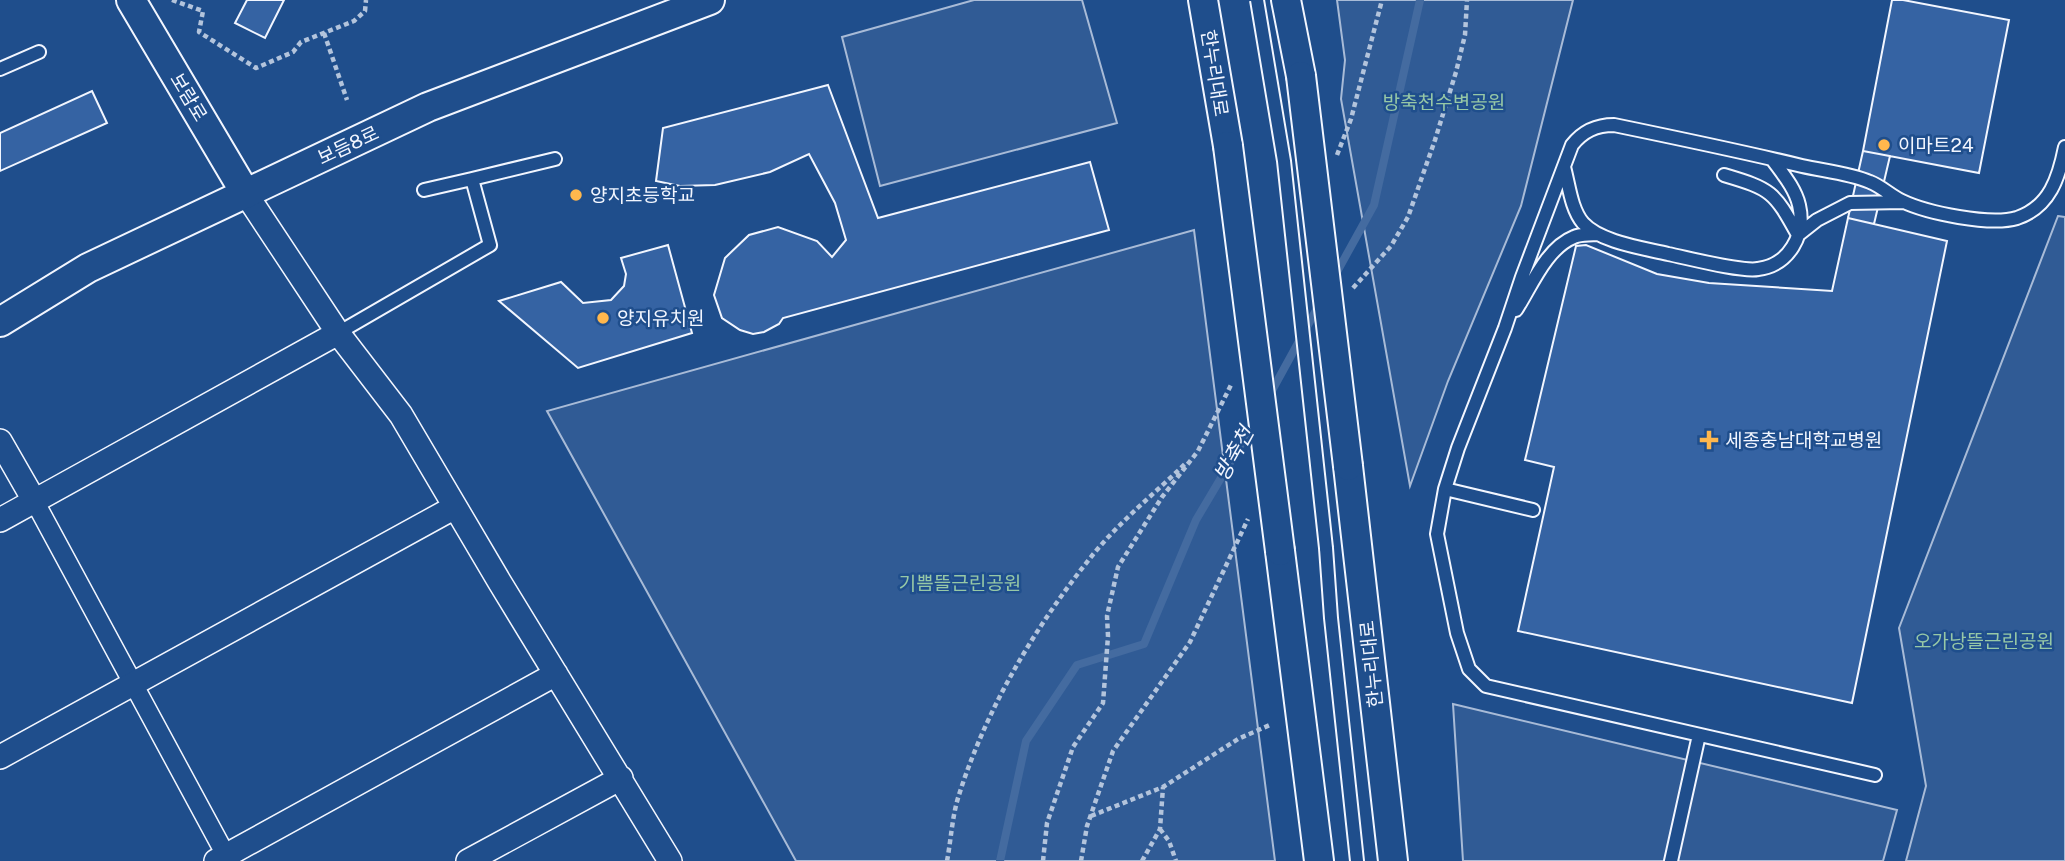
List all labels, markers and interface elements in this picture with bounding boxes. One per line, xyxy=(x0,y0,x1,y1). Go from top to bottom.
street label: 한누리대로 xyxy=(1197,28,1233,118)
street label: 보람로 xyxy=(166,69,212,125)
park label: 방축천수변공원 xyxy=(1383,91,1505,113)
street label: 보듬8로 xyxy=(314,121,382,169)
place label: 이마트24 xyxy=(1898,134,1974,156)
marker: 이마트24 xyxy=(1876,137,1892,153)
place label: 양지초등학교 xyxy=(590,184,695,206)
marker: 양지초등학교 xyxy=(568,187,584,203)
place label: 양지유치원 xyxy=(617,307,704,329)
marker: 양지유치원 xyxy=(595,310,611,326)
water label: 방축천 xyxy=(1209,420,1260,485)
place label: 세종충남대학교병원 xyxy=(1725,429,1882,451)
marker: 세종충남대학교병원 xyxy=(1699,430,1719,450)
park label: 기쁨뜰근린공원 xyxy=(899,572,1021,594)
street label: 한누리대로 xyxy=(1355,619,1387,709)
park label: 오가낭뜰근린공원 xyxy=(1914,630,2054,652)

